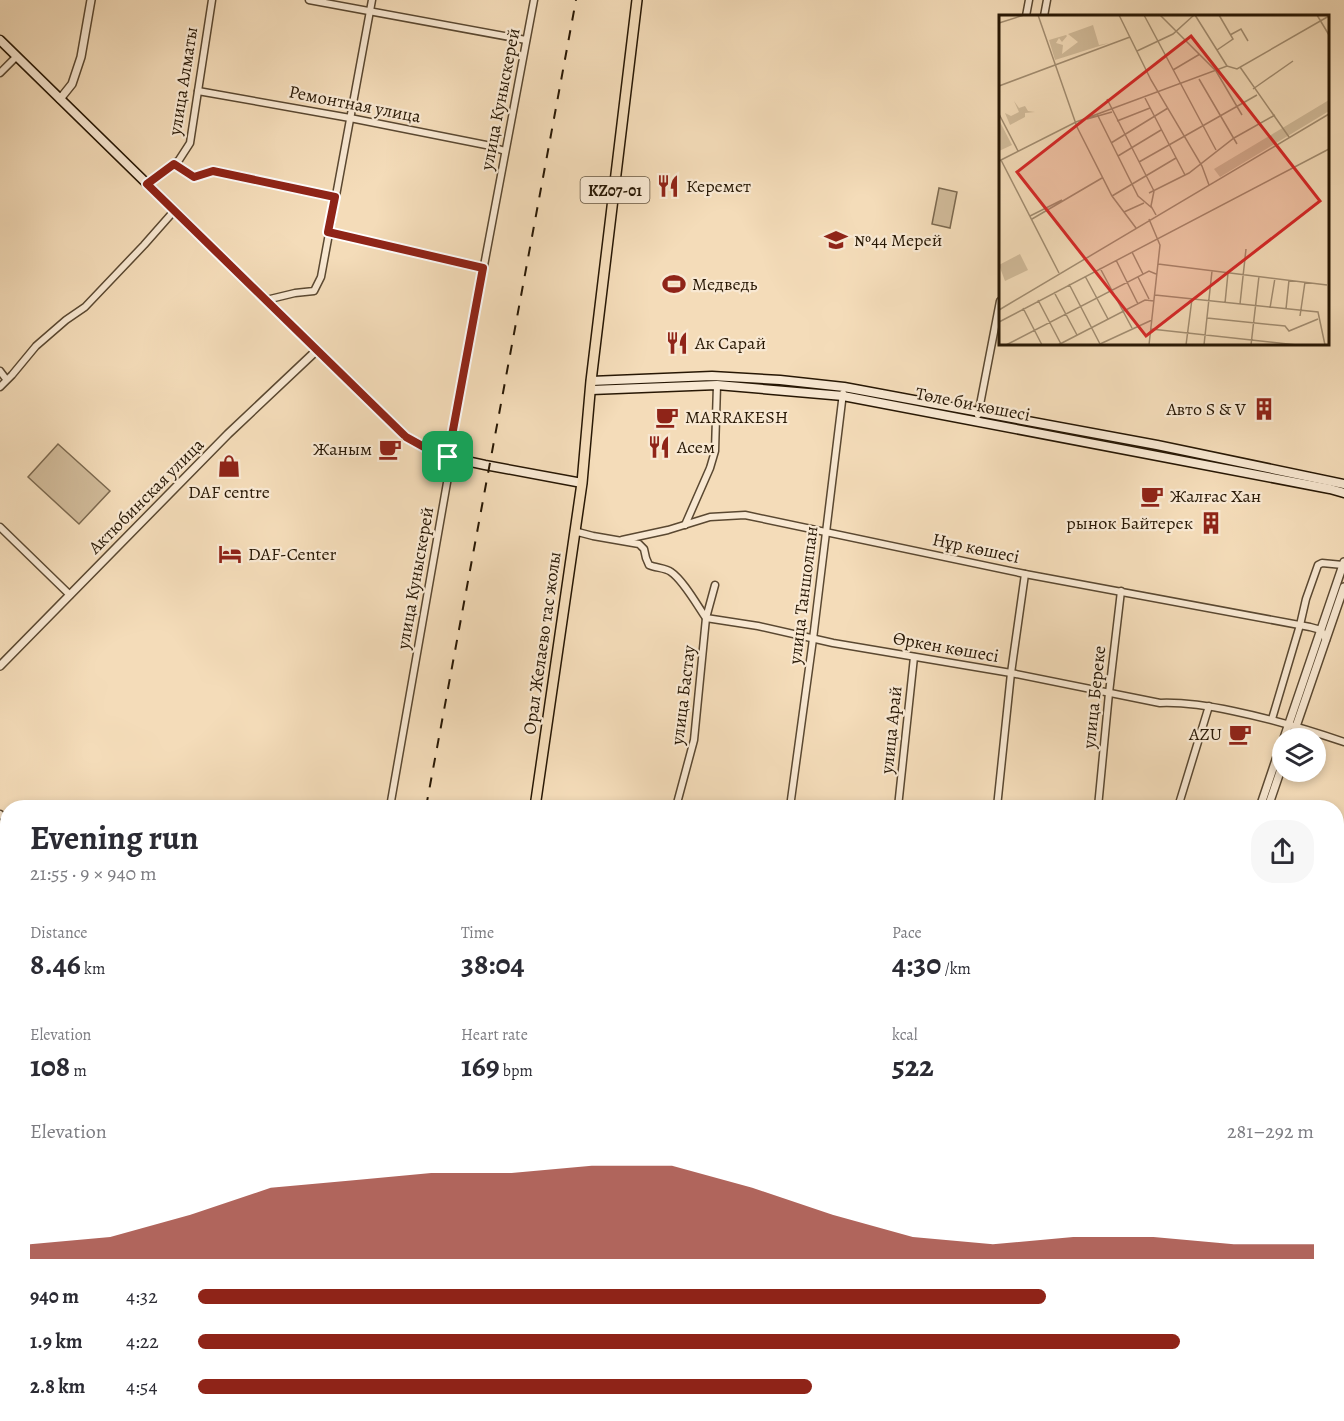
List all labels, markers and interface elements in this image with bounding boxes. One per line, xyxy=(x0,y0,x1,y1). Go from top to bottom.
inset map xyxy=(999,15,1329,345)
street label: улица Алматы xyxy=(162,25,203,138)
street label: улица Куныскерей xyxy=(474,26,526,173)
street label: Ремонтная улица xyxy=(287,79,424,129)
restaurant icon: Керемет xyxy=(655,173,681,199)
place label: Керемет xyxy=(686,174,751,198)
road number: KZ07-01 xyxy=(580,177,650,203)
school or university icon: №44 Мерей xyxy=(823,227,849,253)
place label: №44 Мерей xyxy=(854,228,942,252)
sports icon: Медведь xyxy=(661,271,687,297)
place label: Медведь xyxy=(692,272,758,296)
restaurant icon: Ак Сарай xyxy=(664,330,690,356)
place label: Ак Сарай xyxy=(694,331,766,355)
street label: Төле би көшесі xyxy=(914,381,1032,427)
building icon: Авто S & V xyxy=(1251,396,1277,422)
place label: Авто S & V xyxy=(1165,397,1246,421)
cafe icon: MARRAKESH xyxy=(654,404,680,430)
place label: MARRAKESH xyxy=(685,405,788,429)
pin xyxy=(422,431,473,482)
street label: Актюбинская улица xyxy=(82,432,210,560)
restaurant icon: Асем xyxy=(646,434,672,460)
place label: Асем xyxy=(676,435,715,459)
cafe icon: Жаным xyxy=(377,436,403,462)
place label: Жаным xyxy=(313,437,372,461)
icon: arrive xyxy=(431,440,464,473)
shop icon: DAF centre xyxy=(216,453,242,479)
place label: DAF centre xyxy=(188,480,270,504)
cafe icon: Жалғас Хан xyxy=(1139,483,1165,509)
place label: Жалғас Хан xyxy=(1170,484,1261,508)
street label: улица Куныскерей xyxy=(390,505,439,652)
building icon: рынок Байтерек xyxy=(1198,510,1224,536)
place label: рынок Байтерек xyxy=(1066,511,1193,535)
street label: улица Таншолпан xyxy=(782,525,823,666)
street label: Нұр көшесі xyxy=(930,527,1022,569)
hotel icon: DAF-Center xyxy=(217,541,243,567)
place label: DAF-Center xyxy=(248,542,337,566)
street label: Орал Желаево тас жолы xyxy=(517,550,567,736)
street label: Өркен көшесі xyxy=(891,626,1001,668)
street label: улица Бастау xyxy=(665,643,701,747)
street label: улица Береке xyxy=(1077,644,1111,751)
street label: улица Арай xyxy=(874,685,908,776)
cafe icon: AZU xyxy=(1227,721,1253,747)
place label: AZU xyxy=(1188,722,1222,746)
map controls xyxy=(1272,728,1326,782)
button: layers xyxy=(1272,728,1326,782)
text: Evening run xyxy=(30,815,199,860)
button: share xyxy=(1251,820,1314,883)
text: 21:55 · 9 × 940 m xyxy=(30,860,157,887)
text: Distance xyxy=(30,922,87,944)
text: Time xyxy=(461,922,494,944)
text: Pace xyxy=(892,922,922,944)
text: 8.46 xyxy=(30,944,81,984)
text: 38:04 xyxy=(461,944,525,984)
text: 4:30 xyxy=(892,944,941,984)
text: km xyxy=(81,958,105,980)
text: /km xyxy=(941,958,971,980)
text: Elevation xyxy=(30,1024,91,1046)
text: Heart rate xyxy=(461,1024,528,1046)
text: kcal xyxy=(892,1024,918,1046)
text: 108 xyxy=(30,1046,70,1086)
text: 169 xyxy=(461,1046,500,1086)
text: 522 xyxy=(892,1046,934,1086)
text: m xyxy=(70,1060,87,1082)
text: bpm xyxy=(500,1060,533,1082)
text: Elevation xyxy=(30,1118,107,1145)
text: 281–292 m xyxy=(1227,1118,1314,1145)
text: 940 m xyxy=(30,1283,79,1310)
text: 4:32 xyxy=(126,1283,158,1310)
text: 1.9 km xyxy=(30,1328,83,1355)
text: 4:22 xyxy=(126,1328,159,1355)
text: 2.8 km xyxy=(30,1373,85,1400)
text: 4:54 xyxy=(126,1373,157,1400)

